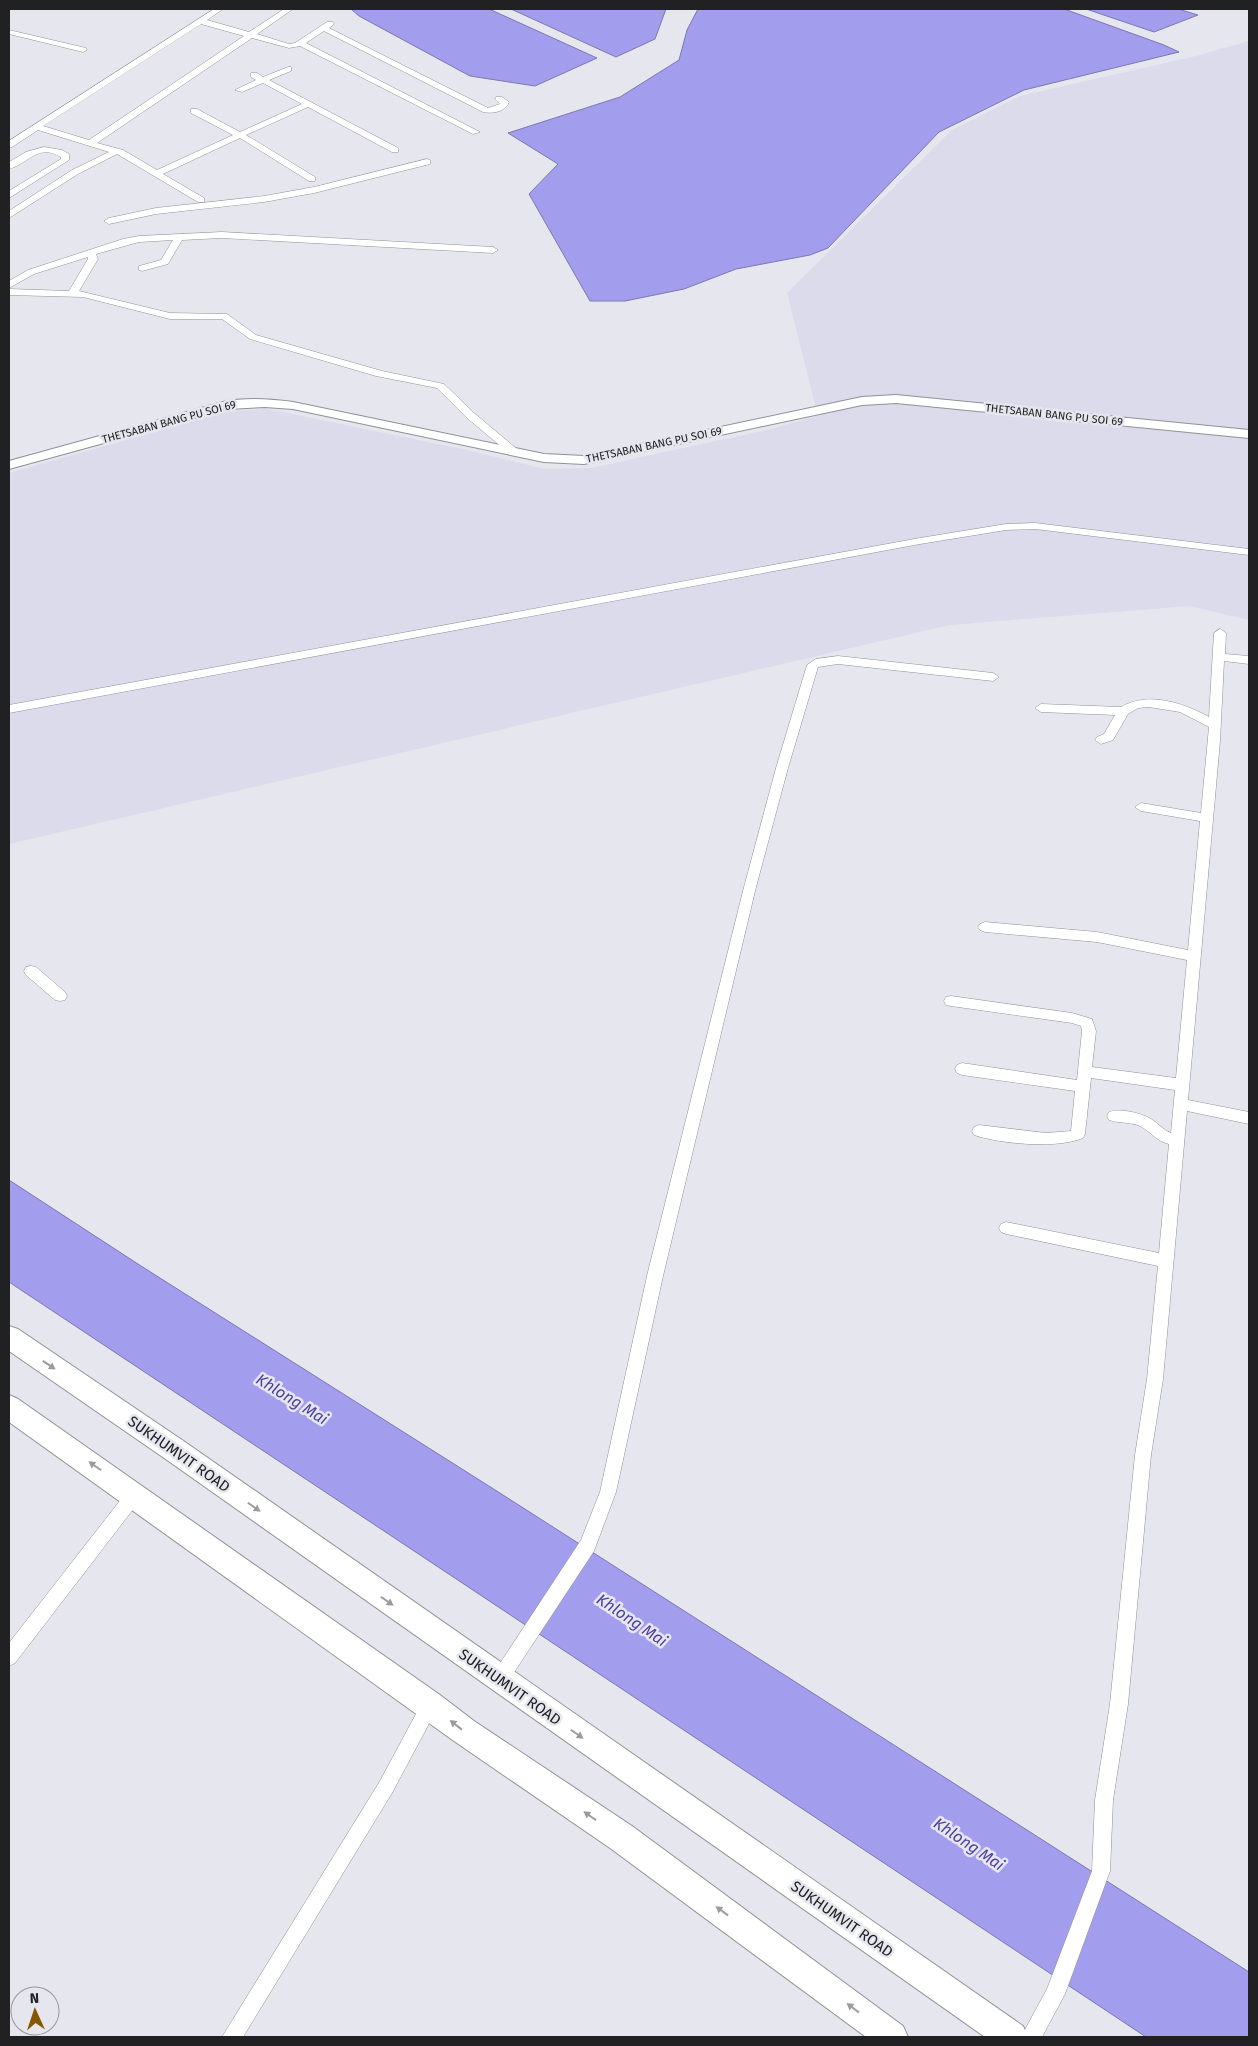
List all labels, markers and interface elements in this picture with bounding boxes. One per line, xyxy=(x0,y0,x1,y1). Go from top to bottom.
street label: THETSABAN BANG PU SOI 69 xyxy=(101,398,238,446)
street label: THETSABAN BANG PU SOI 69 xyxy=(985,401,1124,429)
street label: THETSABAN BANG PU SOI 69 xyxy=(585,424,723,466)
one-way arrow xyxy=(42,1360,56,1370)
water label: Khlong Mai xyxy=(253,1369,332,1429)
street label: SUKHUMVIT ROAD xyxy=(124,1412,234,1496)
one-way arrow xyxy=(88,1461,102,1471)
one-way arrow xyxy=(247,1502,261,1512)
water label: Khlong Mai xyxy=(593,1589,671,1651)
one-way arrow xyxy=(380,1596,394,1606)
street label: SUKHUMVIT ROAD xyxy=(455,1645,565,1729)
one-way arrow xyxy=(449,1720,463,1730)
one-way arrow xyxy=(571,1729,584,1739)
one-way arrow xyxy=(584,1811,597,1821)
water label: Khlong Mai xyxy=(930,1813,1008,1875)
street label: SUKHUMVIT ROAD xyxy=(787,1877,897,1961)
one-way arrow xyxy=(715,1906,729,1916)
north arrow xyxy=(10,1986,60,2036)
text: N xyxy=(29,1990,39,2007)
one-way arrow xyxy=(846,2003,860,2013)

